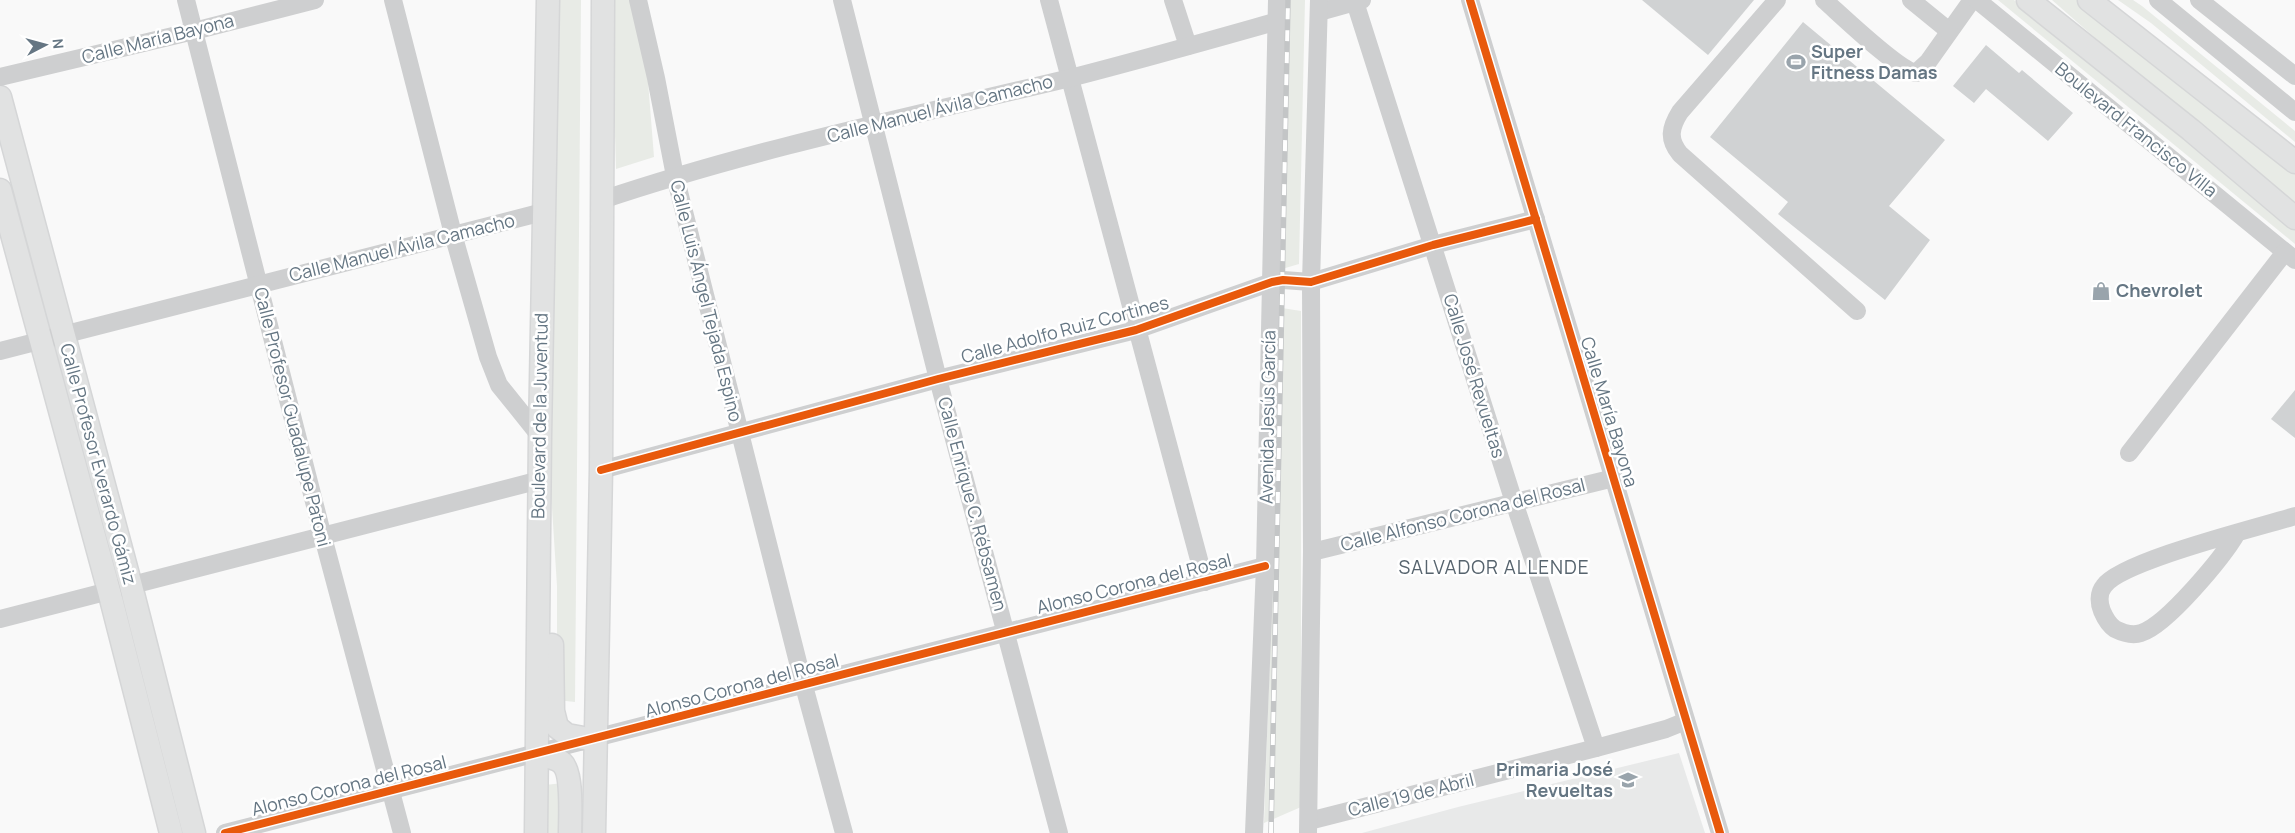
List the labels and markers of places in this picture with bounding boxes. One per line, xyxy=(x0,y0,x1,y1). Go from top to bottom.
place label: Super Fitness Damas xyxy=(1811,39,1938,84)
sports icon: Super Fitness Damas xyxy=(1785,51,1807,73)
place label: Chevrolet xyxy=(2116,278,2203,302)
shop icon: Chevrolet xyxy=(2090,280,2112,302)
place label: Primaria José Revueltas xyxy=(1496,757,1613,802)
school or university icon: Primaria José Revueltas xyxy=(1617,769,1639,791)

